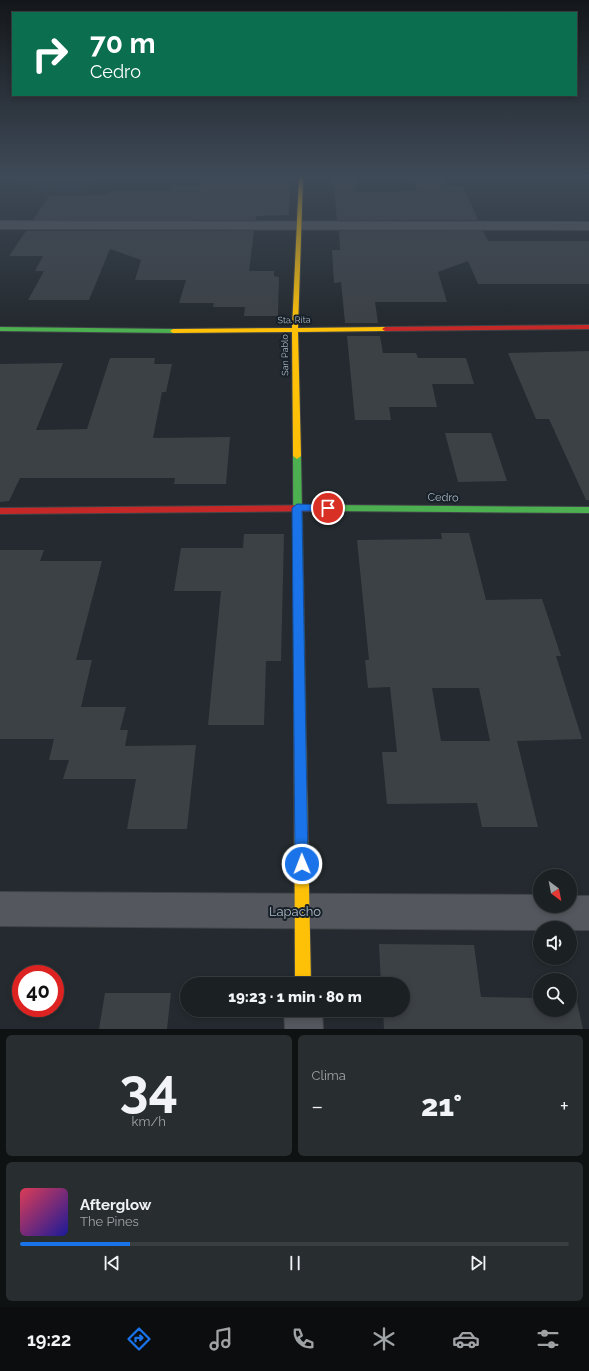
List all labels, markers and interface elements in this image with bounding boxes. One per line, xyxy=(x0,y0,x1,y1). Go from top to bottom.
text: 70 m xyxy=(90,27,156,60)
icon: right xyxy=(24,28,76,80)
text: Cedro xyxy=(90,61,141,82)
street label: Sta. Rita xyxy=(277,315,311,325)
street label: San Pablo xyxy=(280,334,290,376)
pin xyxy=(311,491,345,525)
street label: Cedro xyxy=(427,491,459,504)
icon: arrive xyxy=(317,497,339,519)
position arrow xyxy=(281,843,323,885)
north arrow xyxy=(533,869,577,913)
map controls xyxy=(533,869,577,1017)
street label: Lapacho xyxy=(269,904,321,919)
button: sound xyxy=(533,921,577,965)
speed limit sign: 40 xyxy=(12,965,64,1017)
button: search xyxy=(533,973,577,1017)
text: 19:23 · 1 min · 80 m xyxy=(228,988,362,1006)
text: 34 xyxy=(119,1057,178,1118)
text: Clima xyxy=(312,1068,346,1083)
text: 21° xyxy=(421,1088,462,1123)
text: − xyxy=(312,1093,323,1119)
text: + xyxy=(560,1093,569,1119)
text: km/h xyxy=(132,1114,166,1129)
text: Afterglow xyxy=(80,1196,151,1214)
text: The Pines xyxy=(80,1214,139,1229)
icon: previous xyxy=(101,1252,123,1274)
icon: pause xyxy=(284,1252,306,1274)
icon: next xyxy=(467,1252,489,1274)
icon: directions xyxy=(125,1325,153,1353)
icon: music xyxy=(207,1325,235,1353)
icon: phone xyxy=(289,1325,317,1353)
icon: climate xyxy=(370,1325,398,1353)
icon: car xyxy=(452,1325,480,1353)
icon: filters xyxy=(534,1325,562,1353)
text: 19:22 xyxy=(27,1329,71,1350)

